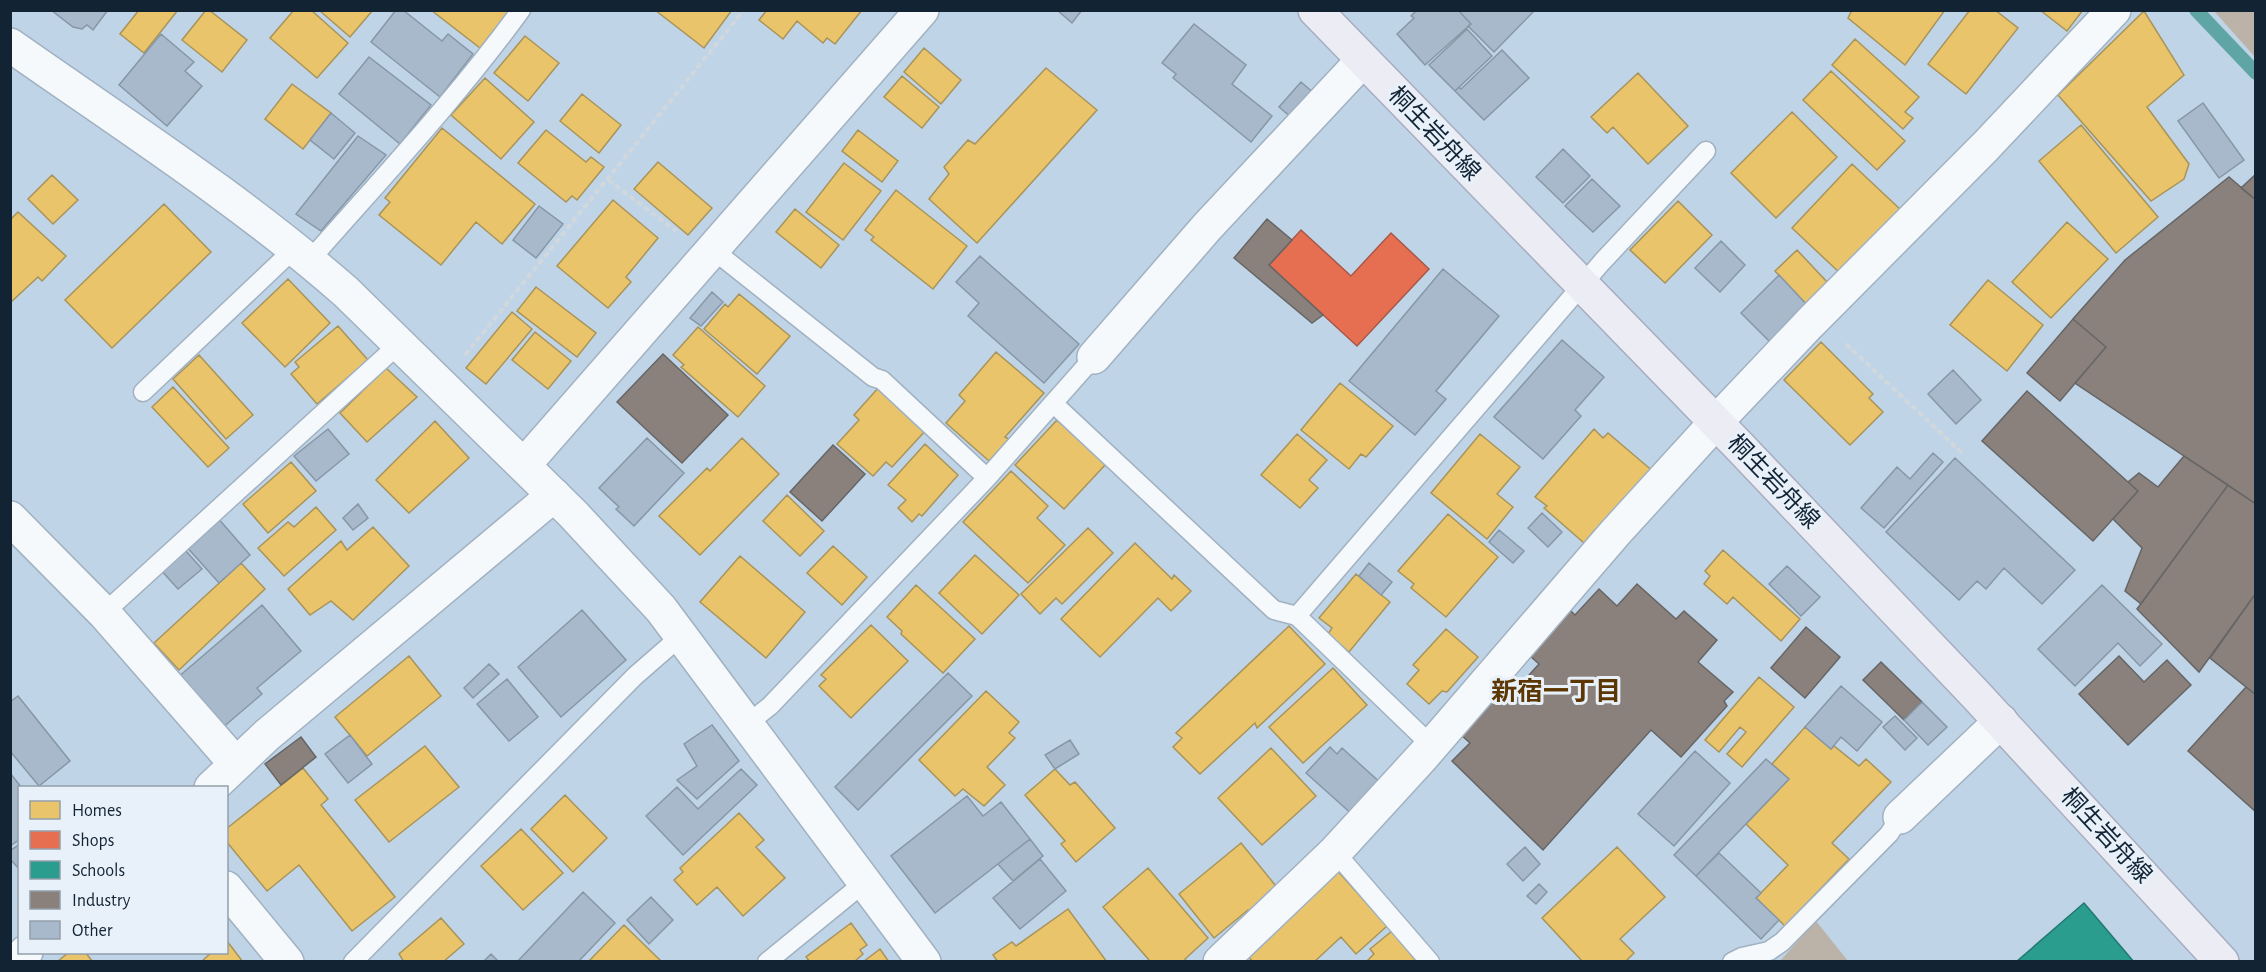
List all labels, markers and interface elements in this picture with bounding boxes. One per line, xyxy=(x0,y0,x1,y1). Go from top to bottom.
street label: 桐生岩舟線 xyxy=(1384,81,1486,185)
street label: 桐生岩舟線 xyxy=(1723,429,1825,533)
district label: 新宿一丁目 xyxy=(1491,677,1621,705)
street label: 桐生岩舟線 xyxy=(2056,783,2157,888)
legend xyxy=(18,786,228,954)
text: Homes xyxy=(72,802,122,820)
text: Shops xyxy=(72,832,114,850)
text: Schools xyxy=(72,862,125,880)
text: Industry xyxy=(72,892,131,910)
text: Other xyxy=(72,922,113,940)

